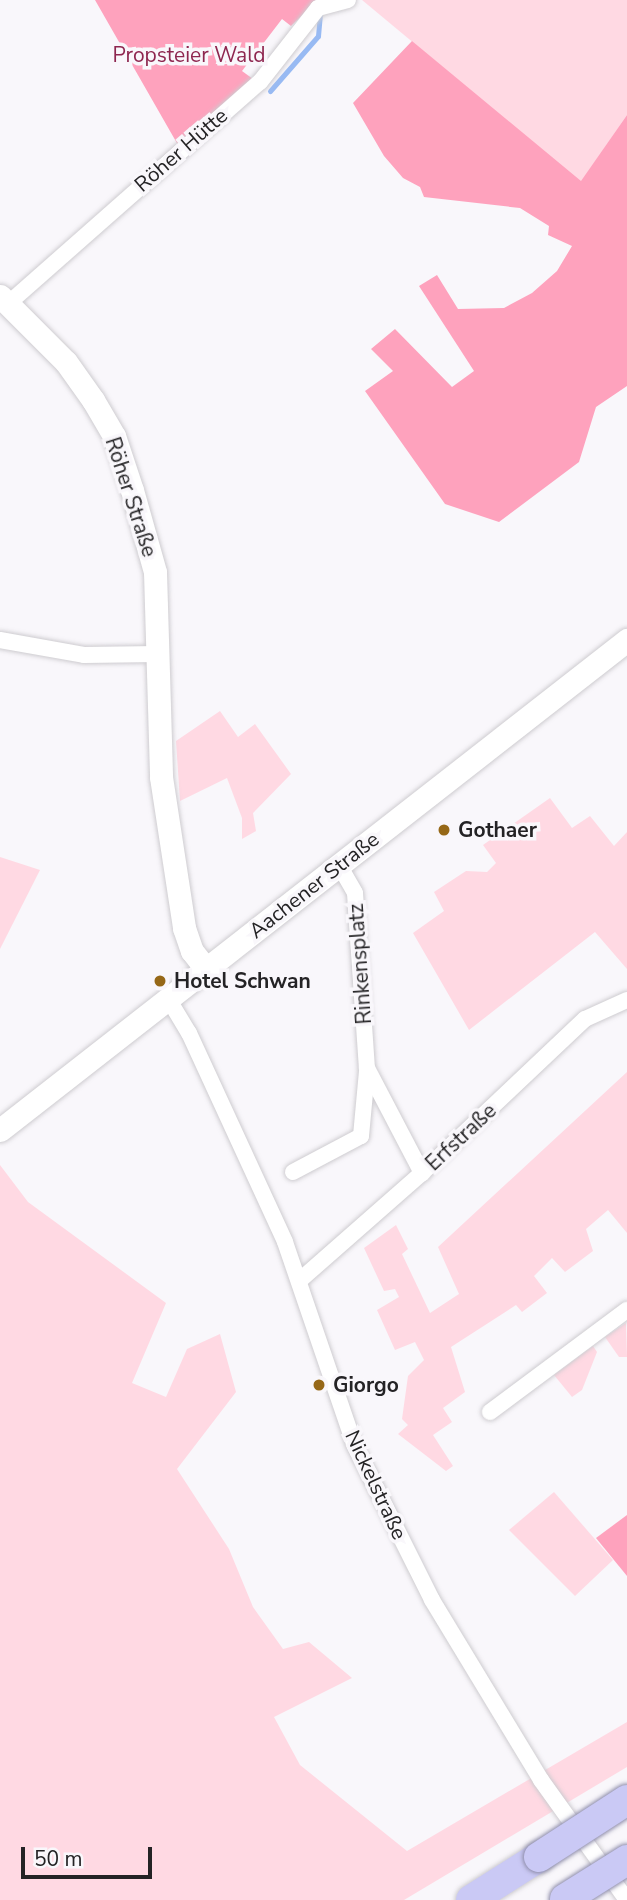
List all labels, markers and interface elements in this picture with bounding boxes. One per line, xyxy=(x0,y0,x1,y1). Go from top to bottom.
park label: Propsteier Wald xyxy=(112,42,266,68)
street label: Röher Hütte xyxy=(129,103,233,197)
street label: Röher Straße xyxy=(100,434,162,560)
place label: Gothaer xyxy=(458,817,537,843)
marker: Gothaer xyxy=(436,822,452,838)
street label: Aachener Straße xyxy=(244,826,384,944)
street label: Rinkensplatz xyxy=(343,903,377,1025)
place label: Hotel Schwan xyxy=(174,968,311,994)
marker: Hotel Schwan xyxy=(152,973,168,989)
street label: Erfstraße xyxy=(421,1098,501,1176)
place label: Giorgo xyxy=(333,1372,399,1398)
marker: Giorgo xyxy=(311,1377,327,1393)
street label: Nickelstraße xyxy=(340,1426,412,1544)
scale bar xyxy=(24,1834,156,1878)
text: 50 m xyxy=(34,1845,83,1873)

